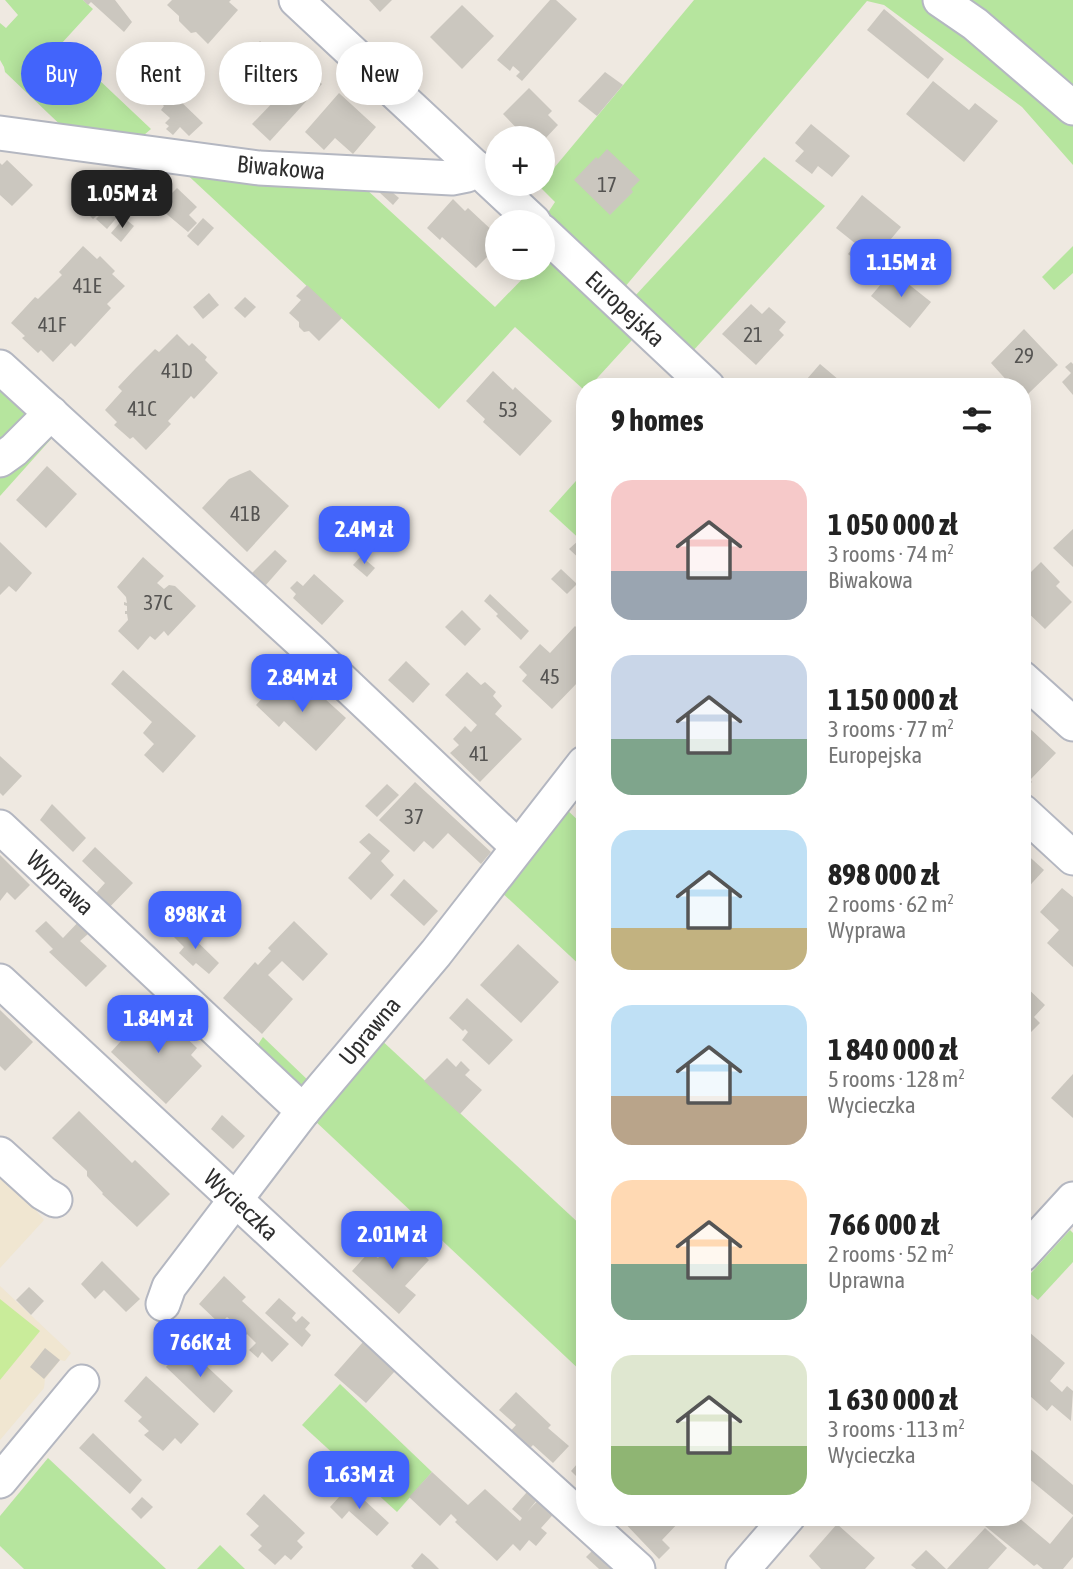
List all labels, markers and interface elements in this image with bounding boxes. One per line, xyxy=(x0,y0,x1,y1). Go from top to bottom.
chip: Buy xyxy=(21,42,102,105)
chip: Rent xyxy=(116,42,205,105)
chip: Filters xyxy=(219,42,322,105)
chip: New xyxy=(336,42,423,105)
map controls xyxy=(485,126,555,280)
button: + xyxy=(485,126,555,196)
street label: Biwakowa xyxy=(236,150,326,185)
pin: 1.05M zł xyxy=(50,170,194,230)
house number: 17 xyxy=(597,172,617,196)
text: 1.05M zł xyxy=(87,180,157,206)
button: − xyxy=(485,210,555,280)
pin: 1.15M zł xyxy=(829,240,973,299)
text: 1.15M zł xyxy=(866,249,936,275)
street label: Europejska xyxy=(580,265,670,352)
house number: 41E xyxy=(73,273,101,297)
house number: 41F xyxy=(38,312,67,336)
house number: 21 xyxy=(743,322,763,346)
house number: 29 xyxy=(1014,343,1034,367)
house number: 41D xyxy=(161,358,193,382)
house number: 41C xyxy=(127,396,157,420)
house number: 53 xyxy=(498,397,518,421)
icon: filters xyxy=(958,401,996,439)
text: 9 homes xyxy=(611,403,704,437)
house number: 41B xyxy=(230,501,260,525)
pin: 2.4M zł xyxy=(299,506,429,566)
text: 1 050 000 zł xyxy=(828,507,958,541)
icon: home xyxy=(667,508,751,592)
text: 2.4M zł xyxy=(335,516,393,542)
text: 3 rooms · 74 m² xyxy=(828,541,954,567)
text: Biwakowa xyxy=(828,567,913,593)
house number: 37C xyxy=(143,590,173,614)
pin: 2.84M zł xyxy=(230,654,374,714)
text: 2.84M zł xyxy=(267,664,337,690)
house number: 45 xyxy=(540,664,560,688)
text: 1 150 000 zł xyxy=(828,682,958,716)
icon: home xyxy=(667,683,751,767)
text: 3 rooms · 77 m² xyxy=(828,716,954,742)
house number: 41 xyxy=(469,741,489,765)
text: Europejska xyxy=(828,742,922,768)
house number: 37 xyxy=(404,804,424,828)
street label: Wyprawa xyxy=(21,845,99,920)
text: 898 000 zł xyxy=(828,857,940,891)
icon: home xyxy=(667,858,751,942)
text: 2 rooms · 62 m² xyxy=(828,891,954,917)
pin: 898K zł xyxy=(130,892,260,951)
text: 898K zł xyxy=(164,901,226,927)
text: Wyprawa xyxy=(828,917,906,943)
street label: Uprawna xyxy=(333,991,406,1070)
pin: 1.84M zł xyxy=(86,996,230,1055)
text: 1.84M zł xyxy=(123,1005,193,1031)
text: 1 840 000 zł xyxy=(828,1032,958,1066)
icon: home xyxy=(667,1033,751,1117)
text: 5 rooms · 128 m² xyxy=(828,1066,965,1092)
text: Wycieczka xyxy=(828,1092,916,1118)
street label: Wycieczka xyxy=(199,1164,284,1246)
text: 766 000 zł xyxy=(828,1207,940,1241)
icon: home xyxy=(667,1208,751,1292)
pin: 2.01M zł xyxy=(320,1212,464,1271)
text: 2.01M zł xyxy=(357,1221,427,1247)
text: 2 rooms · 52 m² xyxy=(828,1241,954,1267)
text: Uprawna xyxy=(828,1267,905,1293)
pin: 766K zł xyxy=(135,1320,265,1379)
text: 766K zł xyxy=(169,1329,231,1355)
text: 1 630 000 zł xyxy=(828,1382,958,1416)
icon: home xyxy=(667,1383,751,1467)
text: 3 rooms · 113 m² xyxy=(828,1416,965,1442)
text: Wycieczka xyxy=(828,1442,916,1468)
pin: 1.63M zł xyxy=(287,1452,431,1511)
text: 1.63M zł xyxy=(324,1461,394,1487)

